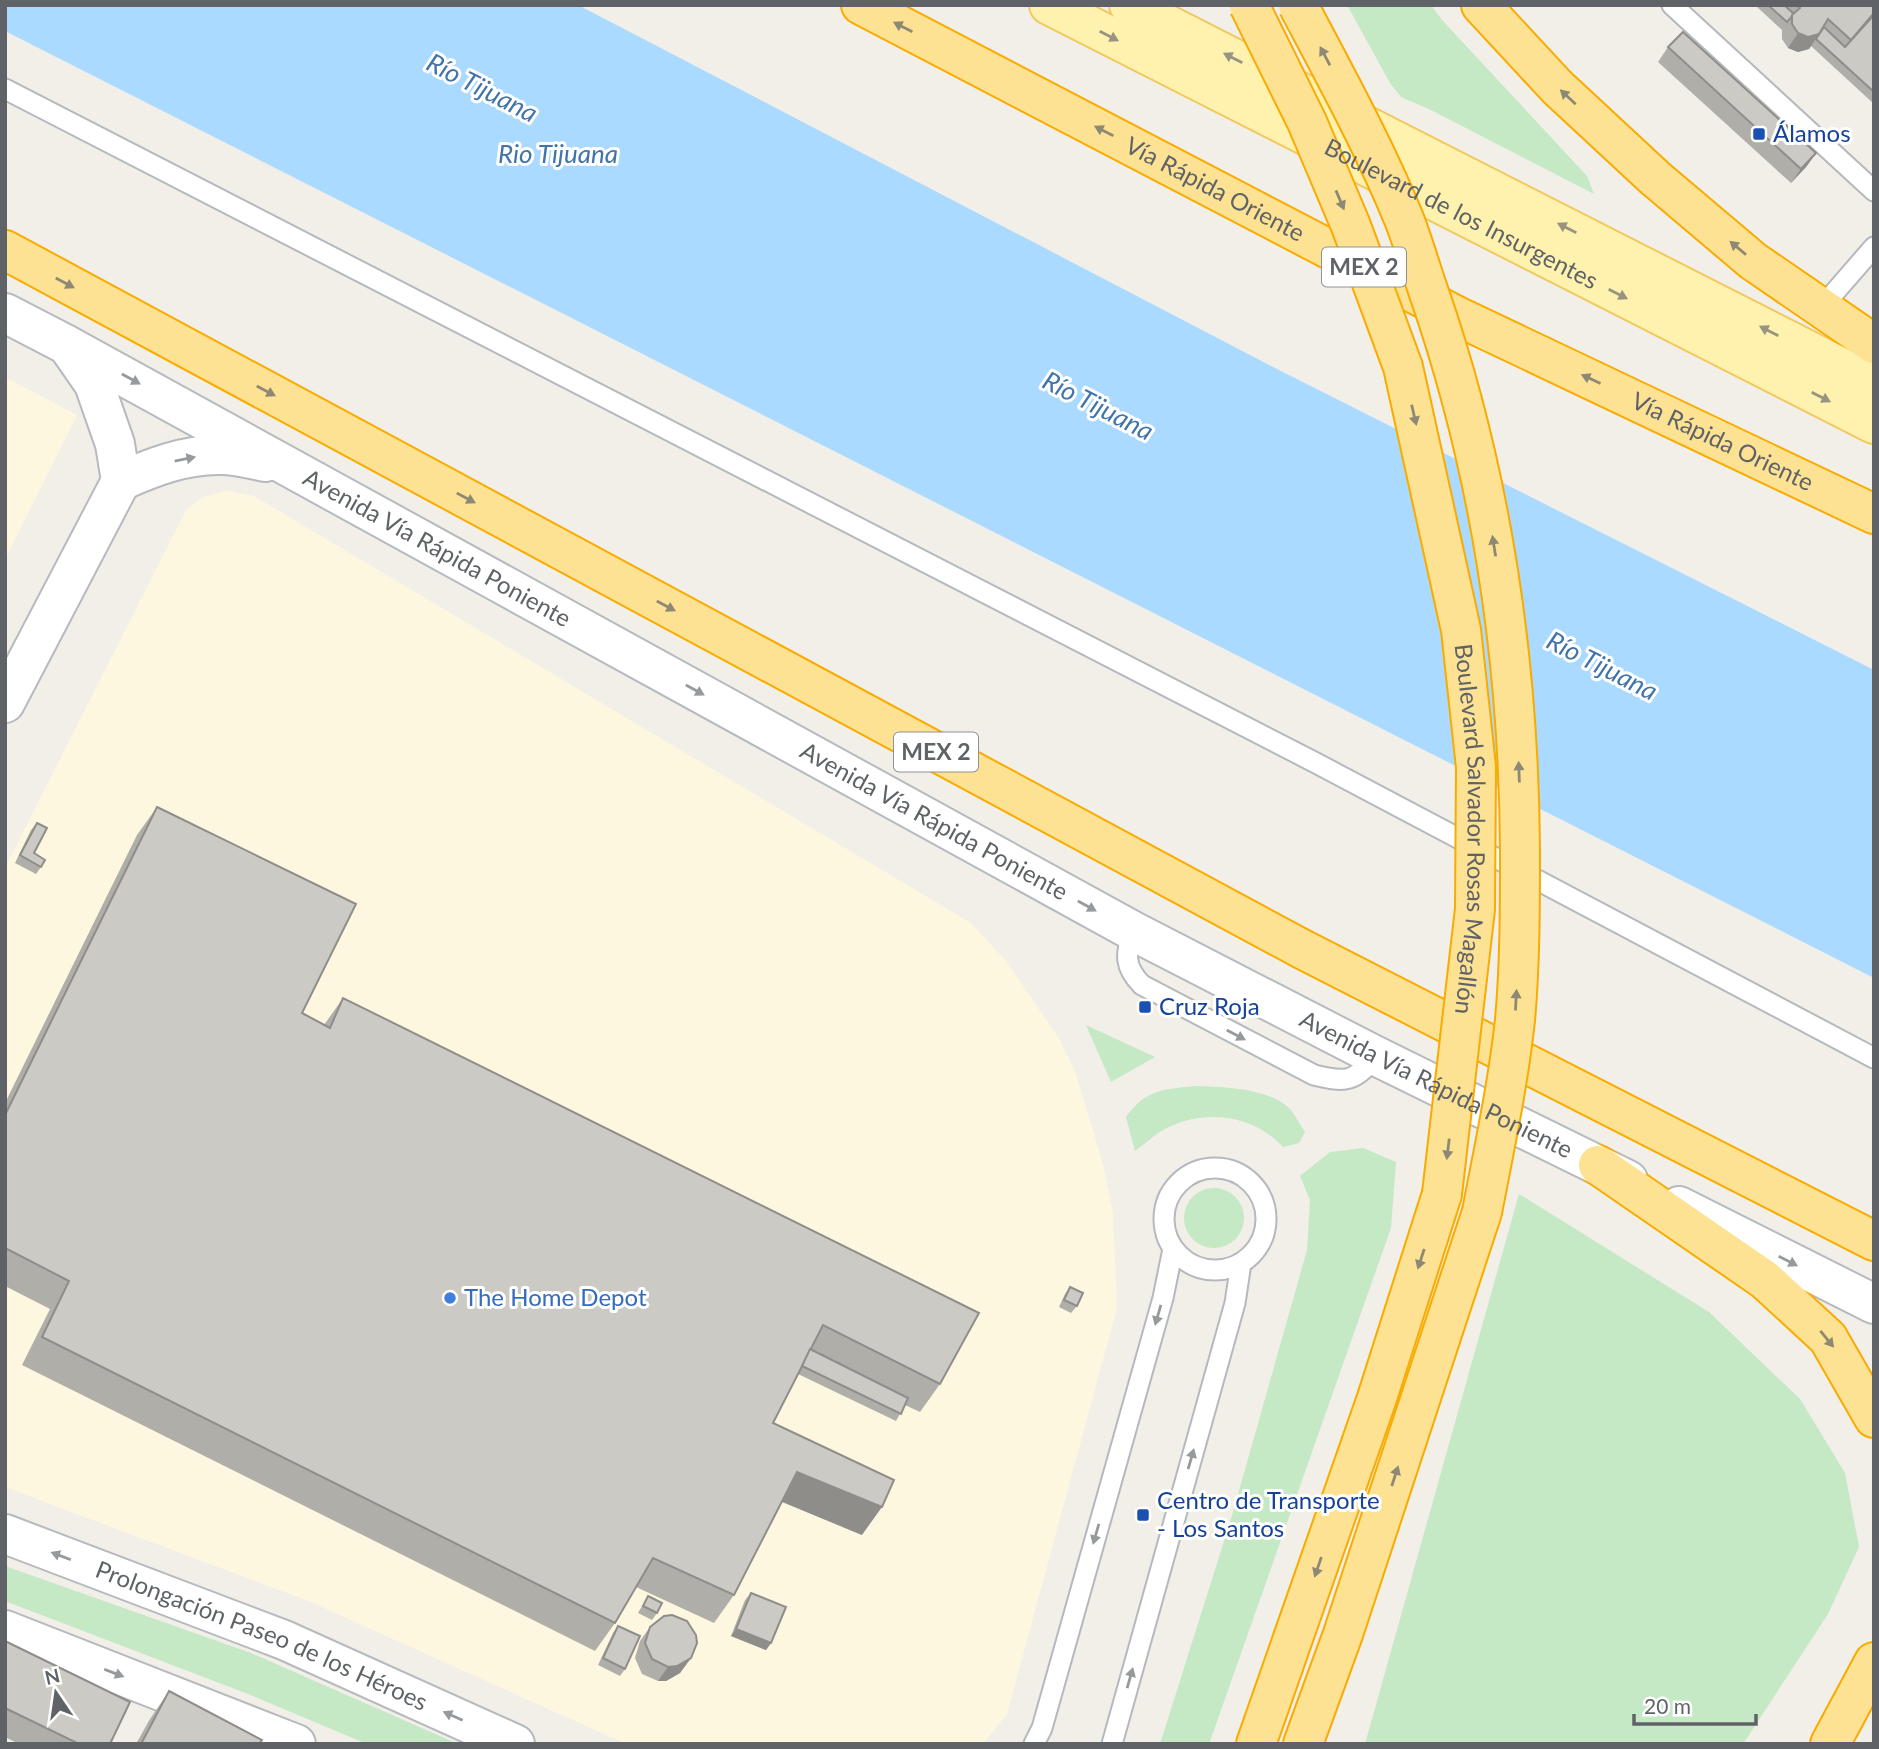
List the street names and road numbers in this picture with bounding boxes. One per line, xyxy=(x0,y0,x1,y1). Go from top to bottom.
street label: Vía Rápida Oriente xyxy=(1121,130,1310,247)
street label: Boulevard de los Insurgentes xyxy=(1320,131,1603,294)
road number: MEX 2 xyxy=(1322,248,1406,286)
street label: Vía Rápida Oriente xyxy=(1627,385,1819,496)
street label: Avenida Vía Rápida Poniente xyxy=(299,462,576,632)
street label: Boulevard Salvador Rosas Magallón xyxy=(1450,642,1492,1016)
road number: MEX 2 xyxy=(894,732,978,772)
street label: Avenida Vía Rápida Poniente xyxy=(796,735,1073,905)
street label: Avenida Vía Rápida Poniente xyxy=(1295,1003,1578,1163)
street label: Prolongación Paseo de los Héroes xyxy=(92,1554,432,1716)

